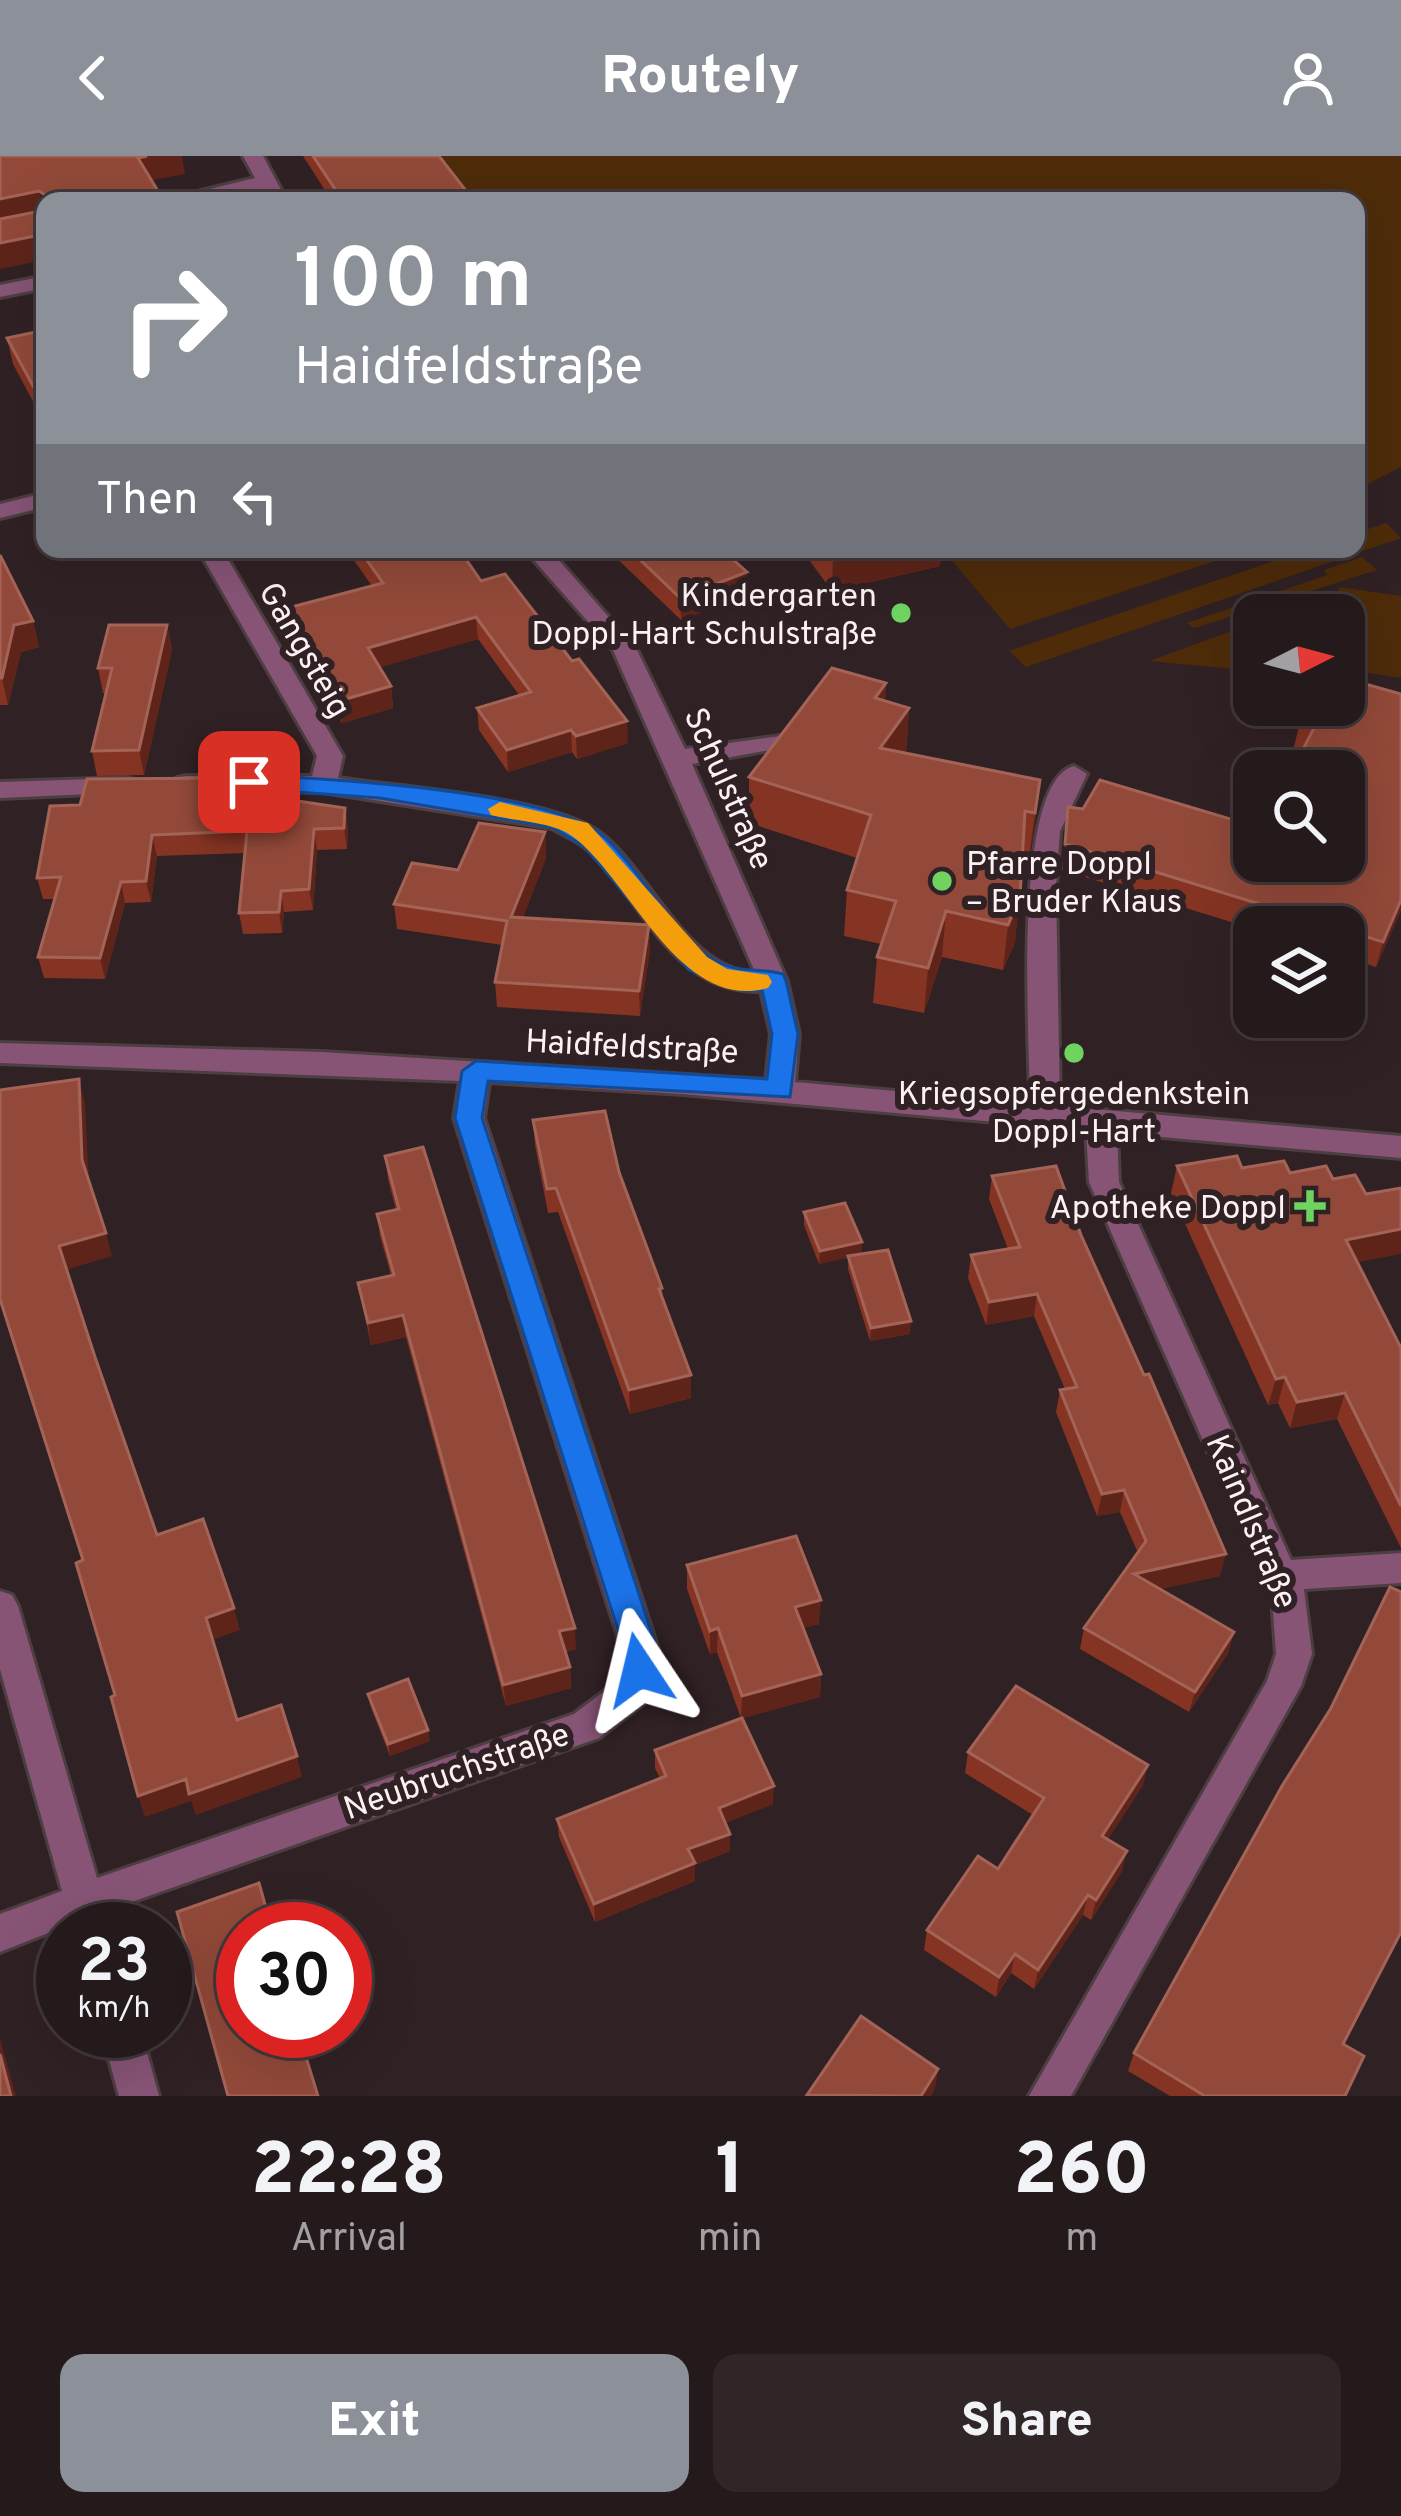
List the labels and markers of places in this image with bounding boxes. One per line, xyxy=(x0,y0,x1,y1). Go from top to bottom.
place label: Kindergarten Doppl-Hart Schulstraße xyxy=(531,577,877,657)
marker: Kindergarten Doppl-Hart Schulstraße xyxy=(888,600,914,626)
pin xyxy=(198,731,300,833)
place label: Pfarre Doppl – Bruder Klaus xyxy=(966,845,1182,925)
marker: Pfarre Doppl – Bruder Klaus xyxy=(929,868,955,894)
marker: Kriegsopfergedenkstein Doppl-Hart xyxy=(1061,1040,1087,1066)
place label: Kriegsopfergedenkstein Doppl-Hart xyxy=(898,1075,1250,1155)
place label: Apotheke Doppl xyxy=(1049,1189,1286,1231)
marker: Apotheke Doppl xyxy=(1297,1193,1323,1219)

